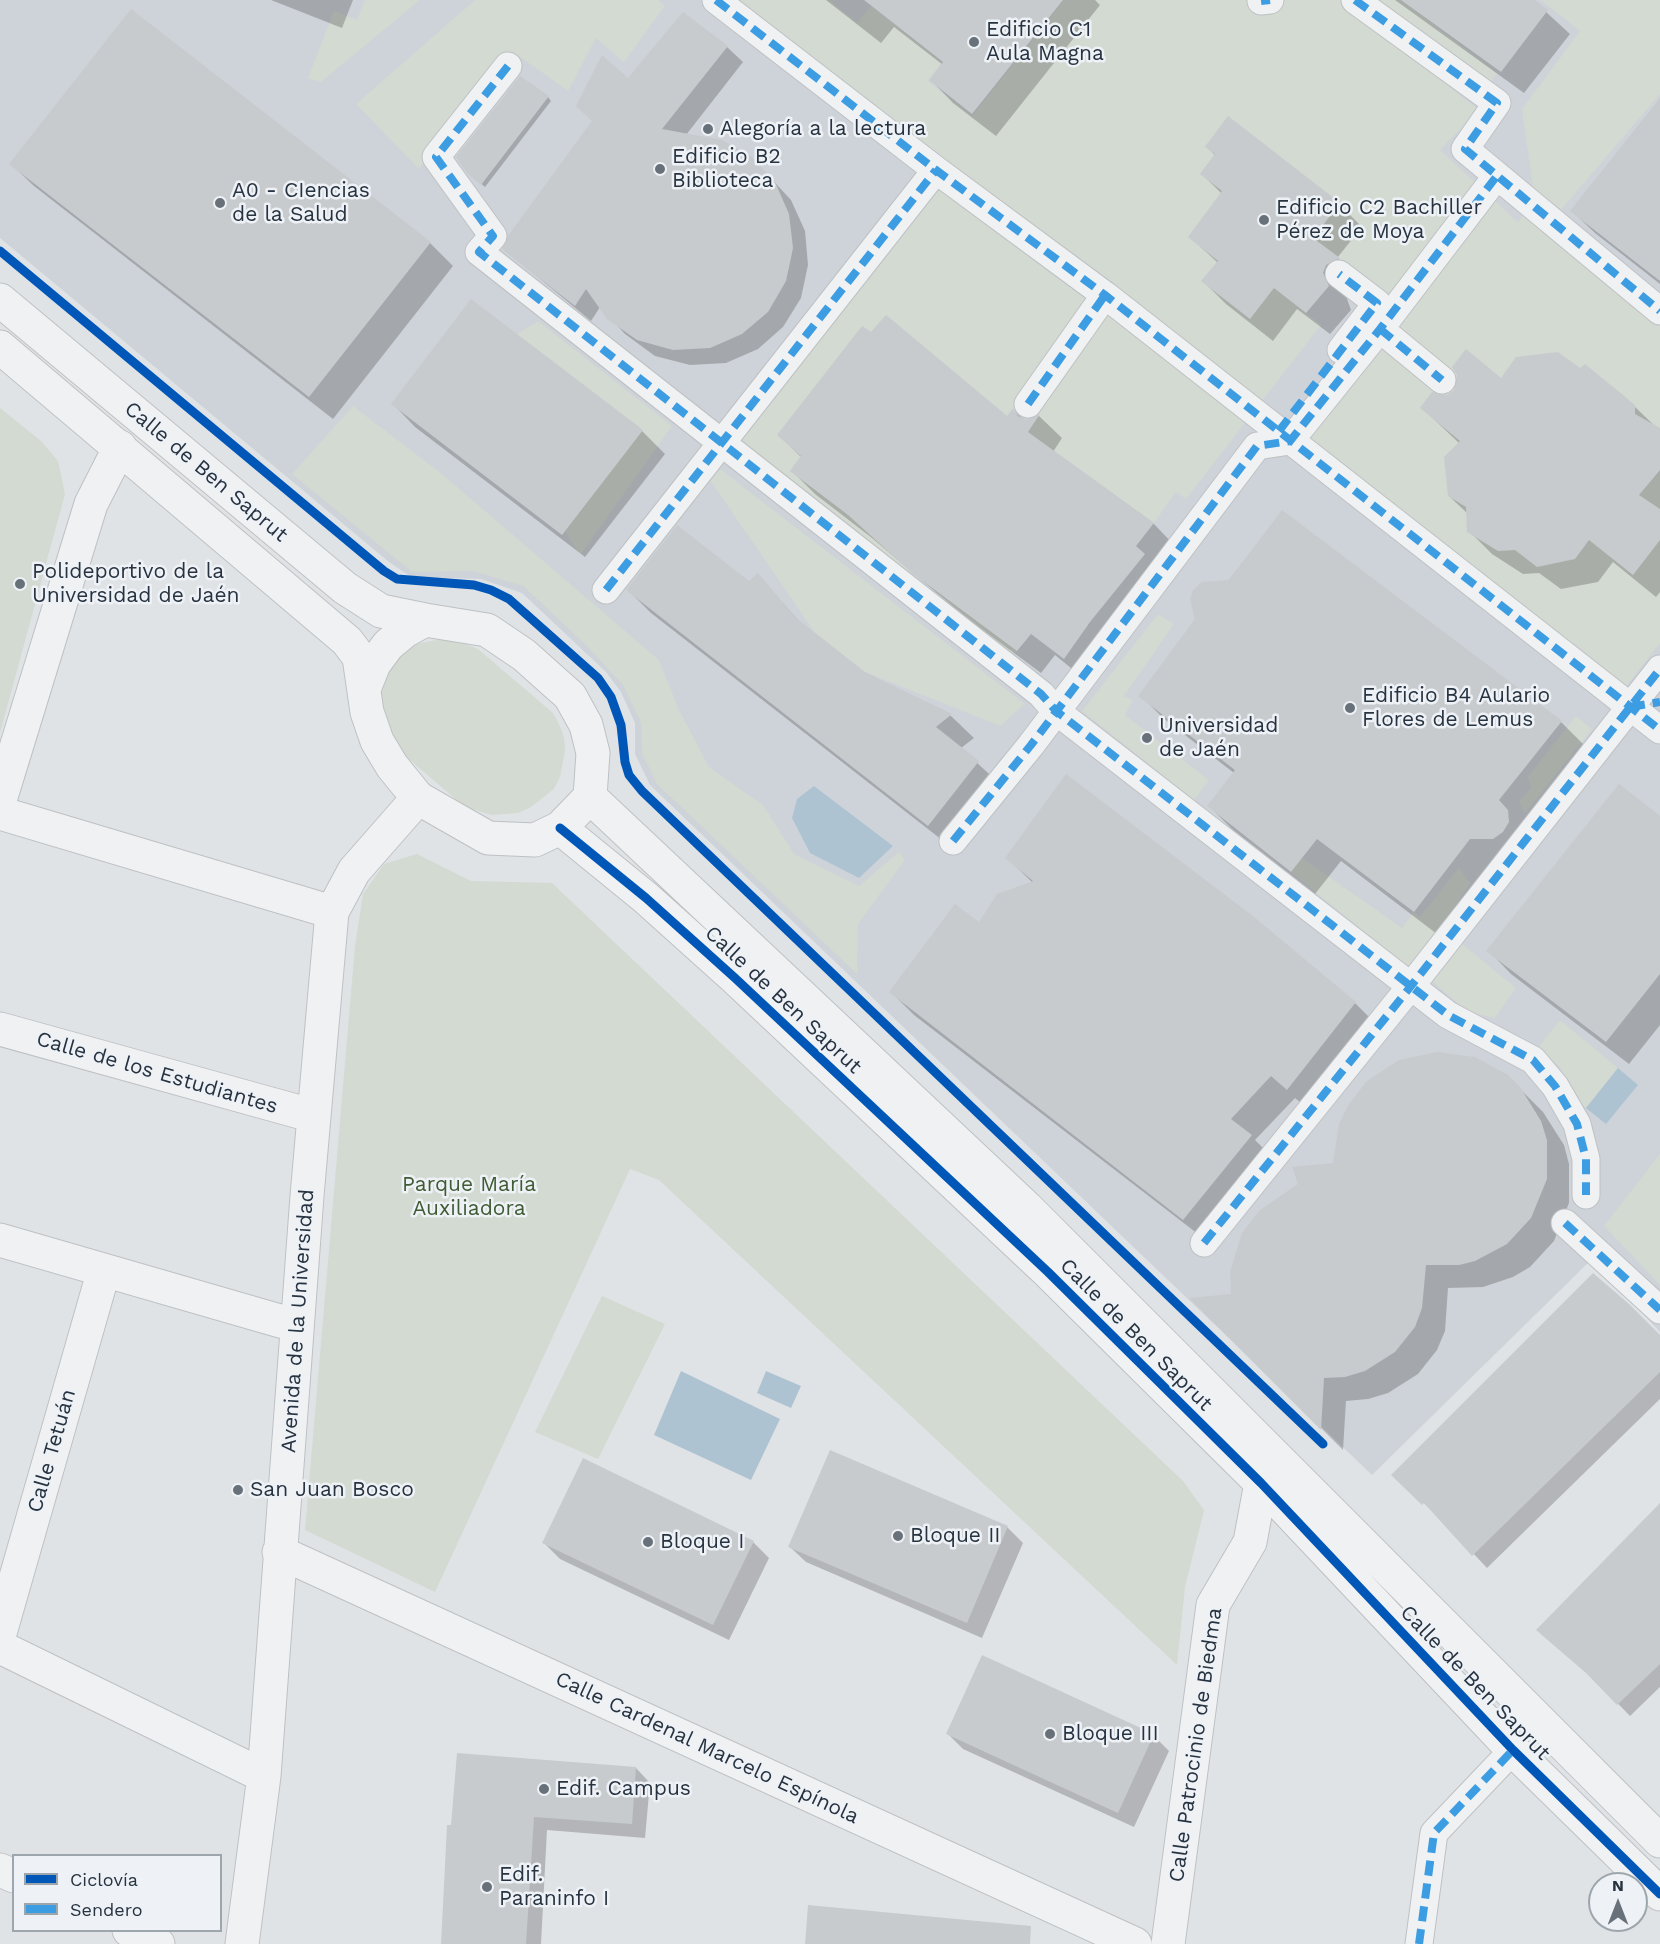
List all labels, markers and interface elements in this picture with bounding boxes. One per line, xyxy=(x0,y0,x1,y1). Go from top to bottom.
place label: Edificio C1 Aula Magna xyxy=(986,17,1104,67)
marker: Edificio C1 Aula Magna xyxy=(967,35,981,49)
place label: Alegoría a la lectura xyxy=(720,116,926,142)
marker: Alegoría a la lectura xyxy=(701,122,715,136)
place label: Edificio B2 Biblioteca xyxy=(672,144,781,194)
marker: Edificio B2 Biblioteca xyxy=(653,162,667,176)
place label: A0 - CIencias de la Salud xyxy=(232,178,370,228)
place label: Edificio C2 Bachiller Pérez de Moya xyxy=(1276,195,1482,245)
marker: A0 - CIencias de la Salud xyxy=(213,196,227,210)
marker: Edificio C2 Bachiller Pérez de Moya xyxy=(1257,213,1271,227)
street label: Calle de Ben Saprut xyxy=(119,396,293,548)
place label: Polideportivo de la Universidad de Jaén xyxy=(32,559,240,609)
marker: Polideportivo de la Universidad de Jaén xyxy=(13,577,27,591)
place label: Edificio B4 Aulario Flores de Lemus xyxy=(1362,683,1550,733)
marker: Edificio B4 Aulario Flores de Lemus xyxy=(1343,701,1357,715)
place label: Universidad de Jaén xyxy=(1159,713,1278,763)
marker: Universidad de Jaén xyxy=(1140,731,1154,745)
street label: Calle de Ben Saprut xyxy=(699,921,867,1079)
street label: Calle de los Estudiantes xyxy=(33,1026,281,1120)
park label: Parque María Auxiliadora xyxy=(402,1172,536,1222)
street label: Avenida de la Universidad xyxy=(276,1188,320,1454)
street label: Calle de Ben Saprut xyxy=(1054,1253,1218,1417)
street label: Calle Tetuán xyxy=(22,1386,82,1516)
place label: San Juan Bosco xyxy=(250,1477,414,1503)
marker: San Juan Bosco xyxy=(231,1483,245,1497)
place label: Bloque II xyxy=(910,1523,1001,1549)
place label: Bloque I xyxy=(660,1529,744,1555)
marker: Bloque II xyxy=(891,1529,905,1543)
marker: Bloque I xyxy=(641,1535,655,1549)
street label: Calle de Ben Saprut xyxy=(1395,1600,1555,1766)
street label: Calle Patrocinio de Biedma xyxy=(1164,1606,1228,1884)
street label: Calle Cardenal Marcelo Espínola xyxy=(551,1666,863,1830)
place label: Bloque III xyxy=(1062,1721,1159,1747)
marker: Bloque III xyxy=(1043,1727,1057,1741)
place label: Edif. Campus xyxy=(556,1776,691,1802)
marker: Edif. Campus xyxy=(537,1782,551,1796)
legend xyxy=(12,1854,222,1932)
place label: Edif. Paraninfo I xyxy=(499,1862,609,1912)
text: Ciclovía xyxy=(70,1869,138,1890)
north arrow xyxy=(1588,1872,1648,1932)
text: N xyxy=(1612,1876,1624,1895)
marker: Edif. Paraninfo I xyxy=(480,1880,494,1894)
text: Sendero xyxy=(70,1899,143,1920)

